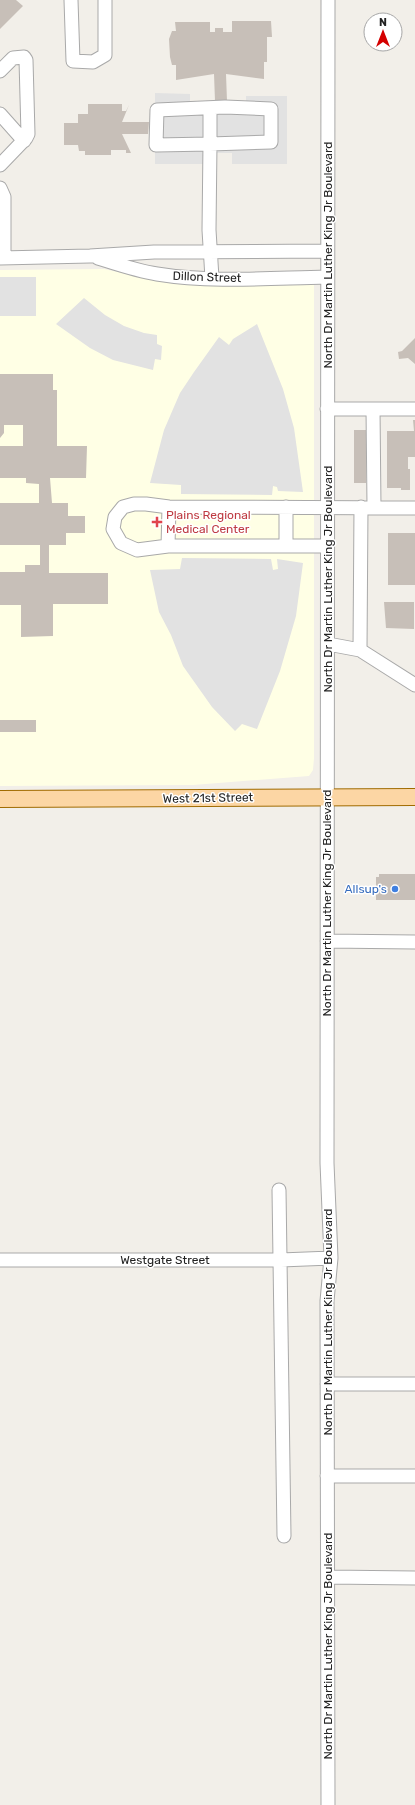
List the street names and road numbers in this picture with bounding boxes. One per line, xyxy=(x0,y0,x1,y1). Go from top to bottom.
street label: North Dr Martin Luther King Jr Boulevard xyxy=(321,142,335,368)
street label: Dillon Street xyxy=(172,269,242,285)
street label: North Dr Martin Luther King Jr Boulevard xyxy=(321,466,335,692)
street label: West 21st Street xyxy=(163,790,254,806)
street label: North Dr Martin Luther King Jr Boulevard xyxy=(320,790,334,1016)
street label: North Dr Martin Luther King Jr Boulevard xyxy=(321,1209,335,1435)
street label: Westgate Street xyxy=(120,1253,210,1267)
street label: North Dr Martin Luther King Jr Boulevard xyxy=(321,1533,335,1759)

